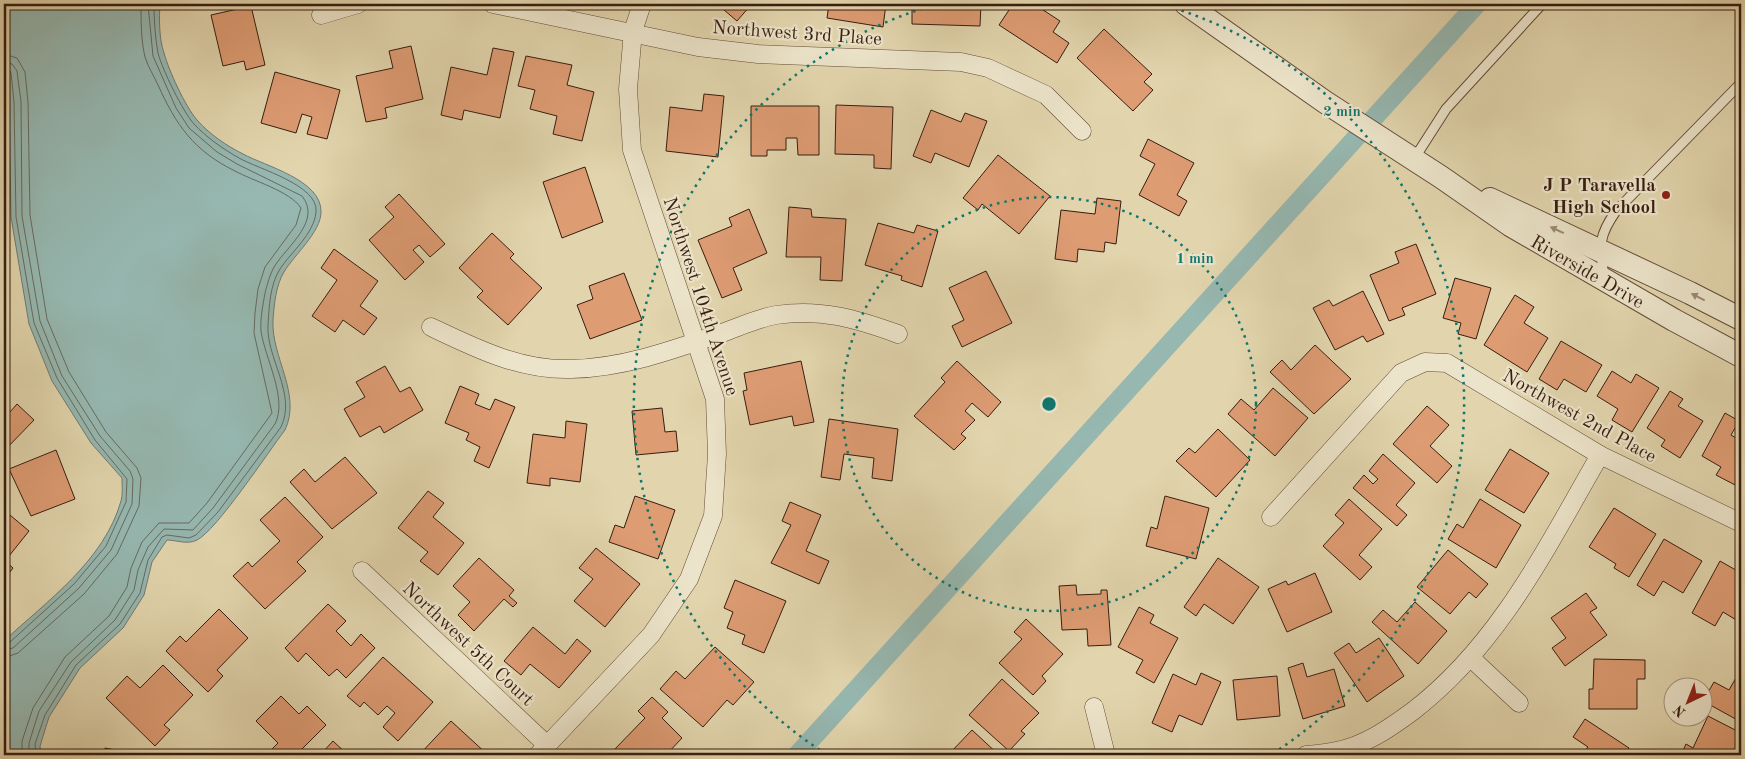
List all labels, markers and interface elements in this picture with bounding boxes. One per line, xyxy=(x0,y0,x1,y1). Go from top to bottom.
street label: Northwest 3rd Place xyxy=(711,19,882,50)
text: 2 min xyxy=(1323,105,1361,120)
place label: J P Taravella High School xyxy=(1543,177,1656,218)
marker: J P Taravella High School xyxy=(1660,189,1672,201)
street label: Northwest 104th Avenue xyxy=(659,195,741,398)
one-way arrow xyxy=(1550,226,1564,234)
street label: Riverside Drive xyxy=(1527,233,1647,313)
text: 1 min xyxy=(1176,252,1214,267)
one-way arrow xyxy=(1691,293,1705,301)
street label: Northwest 2nd Place xyxy=(1499,367,1659,467)
centre of rings xyxy=(1040,395,1058,413)
street label: Northwest 5th Court xyxy=(398,579,537,710)
north arrow xyxy=(1662,676,1712,726)
text: N xyxy=(1671,702,1689,720)

